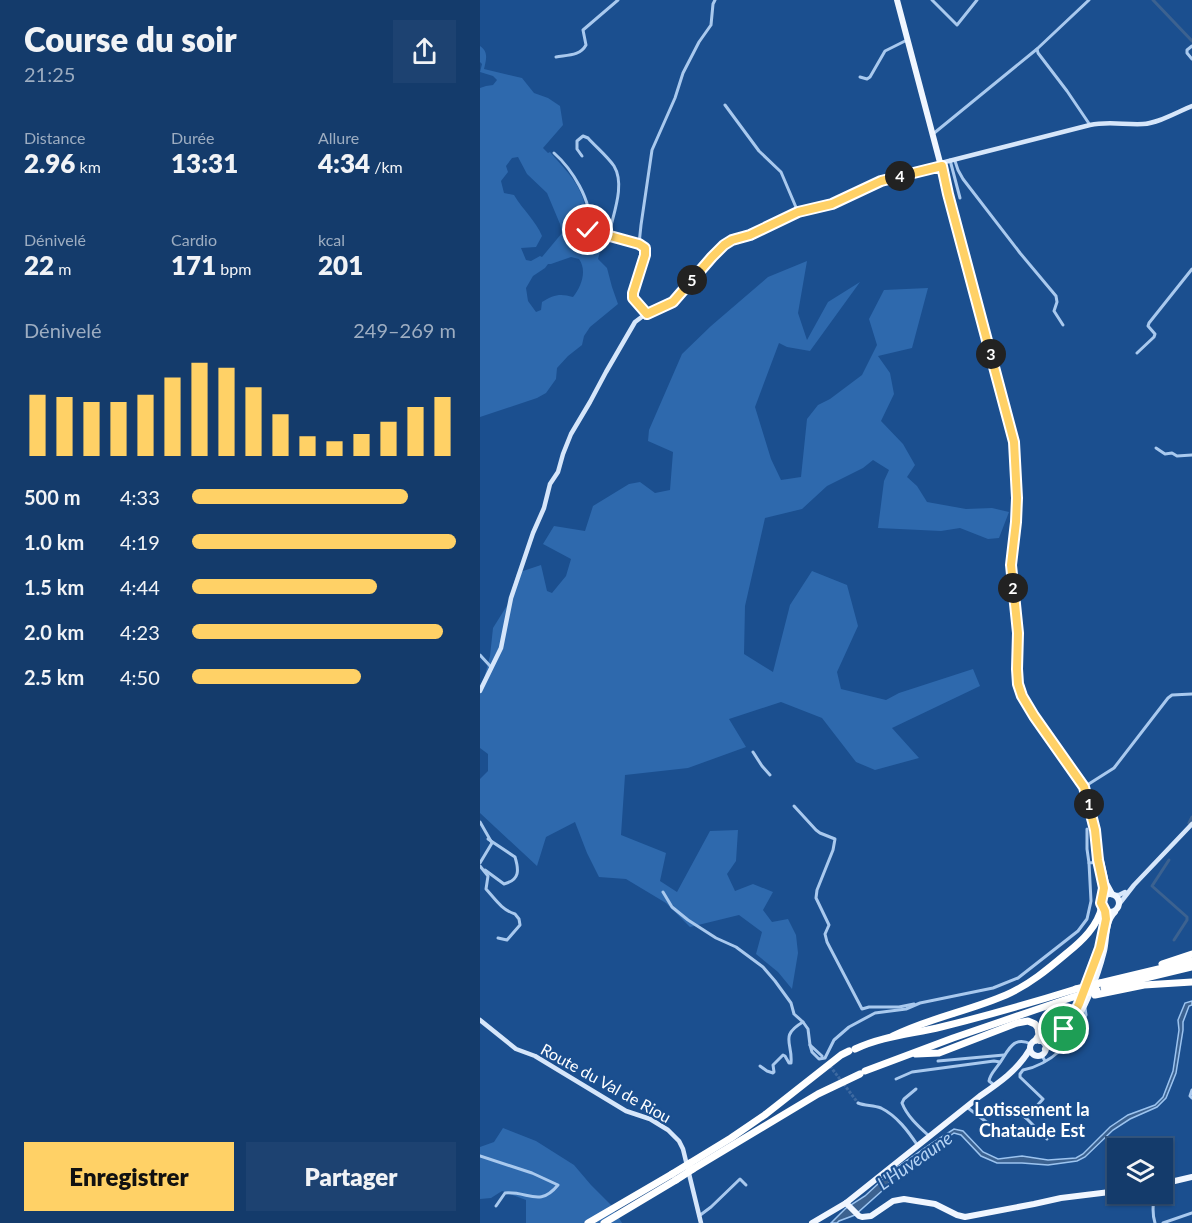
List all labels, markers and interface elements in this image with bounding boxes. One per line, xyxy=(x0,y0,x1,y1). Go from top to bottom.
text: Course du soir xyxy=(24,19,237,59)
button: share xyxy=(393,20,456,83)
text: 21:25 xyxy=(24,62,75,86)
text: Distance xyxy=(24,128,85,147)
text: Durée xyxy=(171,128,214,147)
text: Allure xyxy=(318,128,359,147)
text: 2.96 xyxy=(24,147,75,179)
text: 13:31 xyxy=(171,147,238,179)
text: 4:34 xyxy=(318,147,370,179)
text: km xyxy=(75,157,101,176)
text: /km xyxy=(370,157,403,176)
pin: 4 xyxy=(885,161,915,191)
text: 4 xyxy=(895,166,905,185)
pin xyxy=(562,204,613,255)
icon: check xyxy=(571,213,604,246)
text: Dénivelé xyxy=(24,230,86,249)
text: Cardio xyxy=(171,230,217,249)
text: kcal xyxy=(318,230,345,249)
text: 22 xyxy=(24,249,54,281)
text: 171 xyxy=(171,249,216,281)
text: 201 xyxy=(318,249,363,281)
text: m xyxy=(54,259,71,278)
text: bpm xyxy=(216,259,251,278)
pin: 5 xyxy=(677,265,707,295)
text: 5 xyxy=(687,270,697,289)
text: Dénivelé xyxy=(24,318,101,342)
text: 249–269 m xyxy=(353,318,456,342)
pin: 3 xyxy=(976,339,1006,369)
text: 3 xyxy=(986,344,996,363)
text: 500 m xyxy=(24,485,80,509)
text: 4:33 xyxy=(120,485,160,509)
text: 1.0 km xyxy=(24,530,84,554)
text: 4:19 xyxy=(120,530,160,554)
pin: 2 xyxy=(998,573,1028,603)
text: 1.5 km xyxy=(24,575,84,599)
text: 4:44 xyxy=(120,575,160,599)
text: 2 xyxy=(1008,578,1018,597)
text: 2.0 km xyxy=(24,620,84,644)
text: 4:23 xyxy=(120,620,160,644)
text: 2.5 km xyxy=(24,665,84,689)
text: 4:50 xyxy=(120,665,160,689)
pin: 1 xyxy=(1074,789,1104,819)
text: 1 xyxy=(1084,794,1094,813)
pin xyxy=(1038,1003,1089,1054)
icon: arrive xyxy=(1047,1012,1080,1045)
street label: Route du Val de Riou xyxy=(538,1039,675,1126)
district label: Lotissement la Chataude Est xyxy=(974,1098,1090,1141)
water label: L'Huveaune xyxy=(873,1126,956,1194)
map controls xyxy=(1107,1138,1173,1204)
button: layers xyxy=(1107,1138,1173,1204)
button: Enregistrer xyxy=(24,1142,234,1211)
button: Partager xyxy=(246,1142,456,1211)

